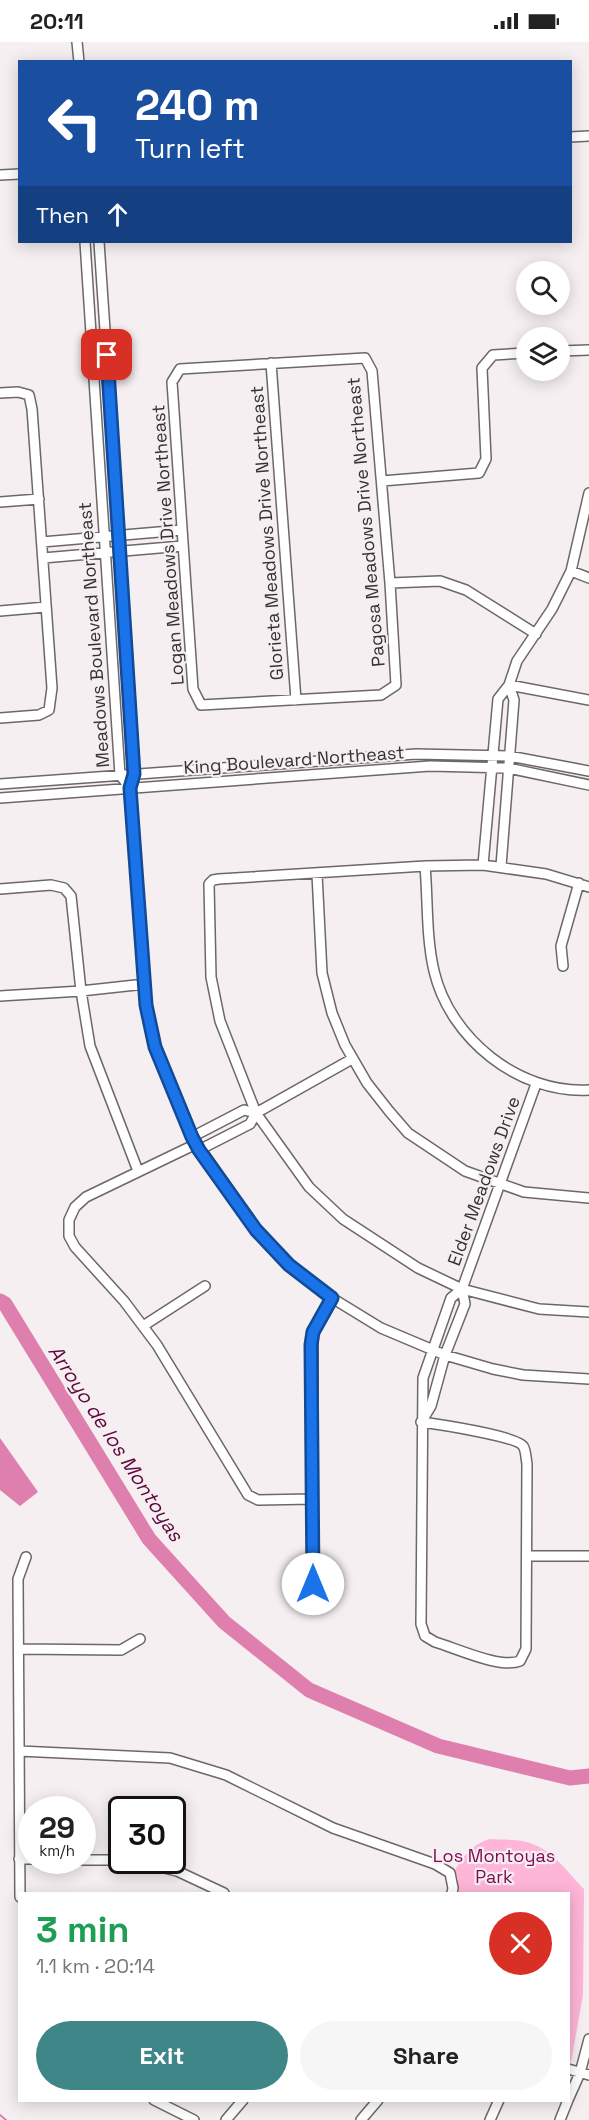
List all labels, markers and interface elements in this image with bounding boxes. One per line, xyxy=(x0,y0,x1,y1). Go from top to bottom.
text: 20:11 xyxy=(30,7,84,35)
text: 240 m xyxy=(135,79,260,132)
icon: left xyxy=(36,84,114,162)
text: Turn left xyxy=(135,131,245,166)
icon: ahead xyxy=(101,198,134,231)
text: Then xyxy=(36,201,89,229)
map controls xyxy=(516,261,570,381)
button: search xyxy=(516,261,570,315)
button: layers xyxy=(516,327,570,381)
pin xyxy=(81,329,132,380)
icon: arrive xyxy=(90,338,123,371)
street label: Pagosa Meadows Drive Northeast xyxy=(341,376,390,668)
street label: Glorieta Meadows Drive Northeast xyxy=(245,385,288,681)
street label: Logan Meadows Drive Northeast xyxy=(146,404,189,686)
street label: Meadows Boulevard Northeast xyxy=(73,501,114,769)
street label: King Boulevard Northeast xyxy=(183,740,405,779)
street label: Elder Meadows Drive xyxy=(442,1093,525,1269)
water label: Arroyo de los Montoyas xyxy=(43,1340,190,1547)
position arrow xyxy=(281,1552,345,1616)
speed limit sign: 30 xyxy=(108,1796,186,1874)
text: 29 xyxy=(39,1808,75,1847)
text: km/h xyxy=(39,1841,75,1860)
park label: Los Montoyas Park xyxy=(433,1844,555,1888)
text: 3 min xyxy=(36,1907,130,1953)
button: close xyxy=(489,1912,552,1975)
text: 1.1 km · 20:14 xyxy=(36,1953,155,1979)
button: Exit xyxy=(36,2021,288,2090)
button: Share xyxy=(300,2021,552,2090)

